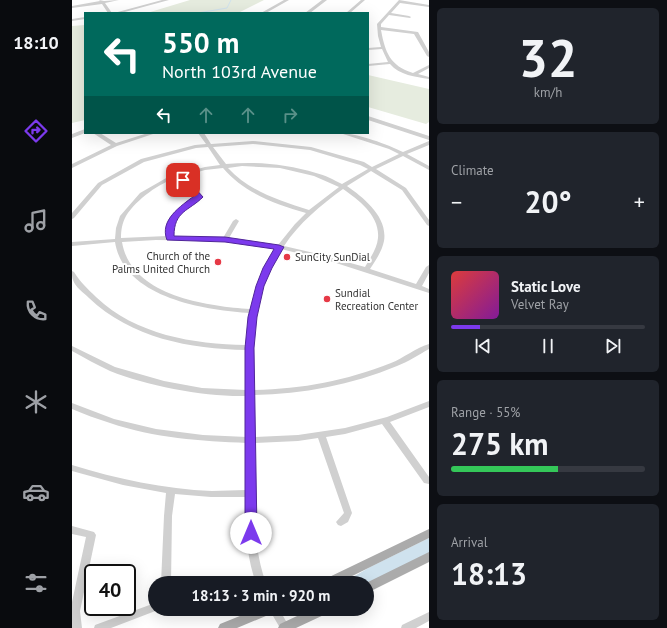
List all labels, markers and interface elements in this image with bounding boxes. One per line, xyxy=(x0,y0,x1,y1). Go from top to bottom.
text: 550 m xyxy=(162,24,239,61)
text: 32 xyxy=(519,24,577,91)
icon: left xyxy=(96,28,148,80)
text: 18:10 xyxy=(13,31,59,54)
text: North 103rd Avenue xyxy=(162,60,317,83)
text: km/h xyxy=(534,84,562,101)
icon: left xyxy=(153,104,175,126)
icon: ahead xyxy=(195,104,217,126)
icon: ahead xyxy=(237,104,259,126)
icon: right xyxy=(279,104,301,126)
icon: directions xyxy=(22,117,50,145)
text: Climate xyxy=(451,162,494,179)
pin xyxy=(166,163,200,197)
icon: arrive xyxy=(172,169,194,191)
text: 20° xyxy=(524,182,572,221)
text: − xyxy=(451,188,462,216)
text: + xyxy=(634,188,645,216)
icon: music xyxy=(22,207,50,235)
place label: Church of the Palms United Church xyxy=(112,249,210,276)
place label: SunCity SunDial xyxy=(295,250,371,264)
marker: SunCity SunDial xyxy=(282,252,292,262)
marker: Church of the Palms United Church xyxy=(213,257,223,267)
text: Static Love xyxy=(511,277,581,296)
place label: Sundial Recreation Center xyxy=(335,286,418,313)
marker: Sundial Recreation Center xyxy=(322,294,332,304)
text: Velvet Ray xyxy=(511,296,569,313)
icon: phone xyxy=(22,297,50,325)
icon: previous xyxy=(472,335,494,357)
icon: pause xyxy=(537,335,559,357)
icon: next xyxy=(602,335,624,357)
icon: climate xyxy=(22,388,50,416)
text: Range · 55% xyxy=(451,404,520,421)
text: 275 km xyxy=(451,424,549,463)
icon: car xyxy=(22,478,50,506)
position arrow xyxy=(230,512,272,554)
text: Arrival xyxy=(451,534,487,551)
text: 18:13 xyxy=(451,554,527,593)
speed limit sign: 40 xyxy=(84,564,136,616)
icon: filters xyxy=(22,569,50,597)
text: 18:13 · 3 min · 920 m xyxy=(192,586,330,605)

